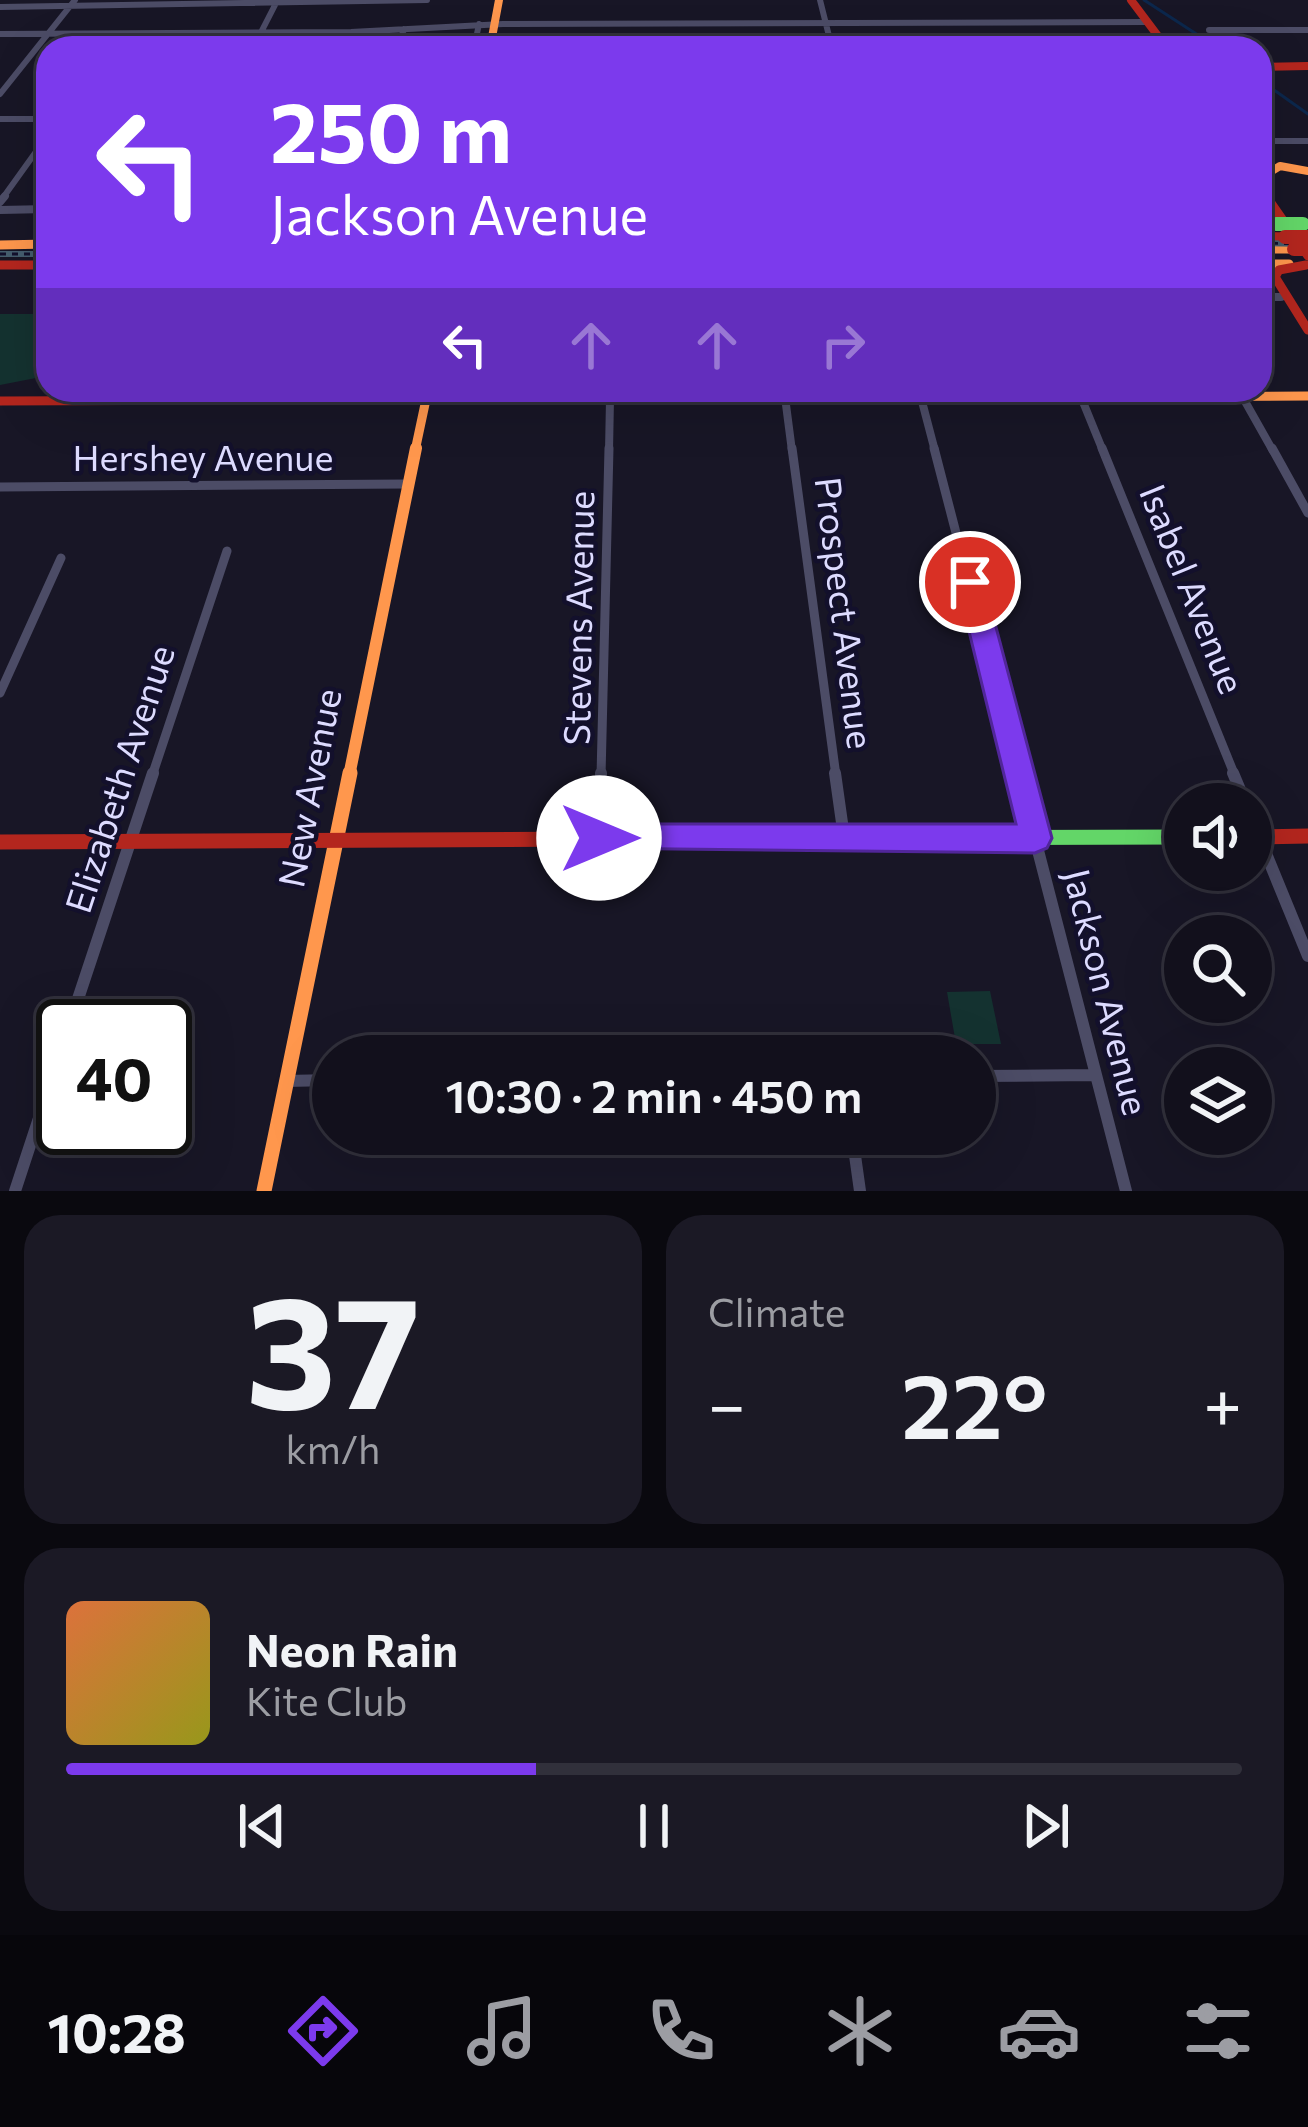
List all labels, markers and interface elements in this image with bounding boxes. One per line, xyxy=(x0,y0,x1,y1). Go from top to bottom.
text: 250 m xyxy=(270,78,512,180)
icon: left xyxy=(72,84,228,240)
text: Jackson Avenue xyxy=(270,180,648,246)
icon: left xyxy=(432,312,498,378)
icon: ahead xyxy=(558,312,624,378)
icon: ahead xyxy=(684,312,750,378)
icon: right xyxy=(810,312,876,378)
street label: Hershey Avenue xyxy=(73,434,333,478)
street label: Prospect Avenue xyxy=(807,474,884,751)
street label: Isabel Avenue xyxy=(1132,477,1256,699)
street label: Stevens Avenue xyxy=(553,490,601,746)
pin xyxy=(919,531,1021,633)
icon: arrive xyxy=(937,549,1003,615)
street label: Elizabeth Avenue xyxy=(54,639,182,918)
street label: New Avenue xyxy=(267,685,349,891)
position arrow xyxy=(536,775,662,901)
map controls xyxy=(1164,783,1272,1155)
button: sound xyxy=(1164,783,1272,891)
street label: Jackson Avenue xyxy=(1056,864,1160,1119)
button: search xyxy=(1164,915,1272,1023)
speed limit sign: 40 xyxy=(36,999,192,1155)
button: layers xyxy=(1164,1047,1272,1155)
text: 10:30 · 2 min · 450 m xyxy=(446,1067,862,1122)
text: 37 xyxy=(245,1250,421,1441)
text: Climate xyxy=(708,1287,845,1335)
text: 22° xyxy=(901,1347,1048,1458)
text: − xyxy=(708,1362,746,1443)
text: + xyxy=(1203,1362,1242,1443)
text: km/h xyxy=(286,1424,380,1472)
text: Neon Rain xyxy=(246,1621,458,1676)
text: Kite Club xyxy=(246,1676,407,1724)
icon: previous xyxy=(229,1793,295,1859)
icon: pause xyxy=(621,1793,687,1859)
icon: next xyxy=(1013,1793,1079,1859)
icon: directions xyxy=(281,1989,365,2073)
icon: music xyxy=(460,1989,544,2073)
icon: phone xyxy=(639,1989,723,2073)
icon: climate xyxy=(818,1989,902,2073)
icon: car xyxy=(997,1989,1081,2073)
icon: filters xyxy=(1176,1989,1260,2073)
text: 10:28 xyxy=(48,1998,186,2064)

